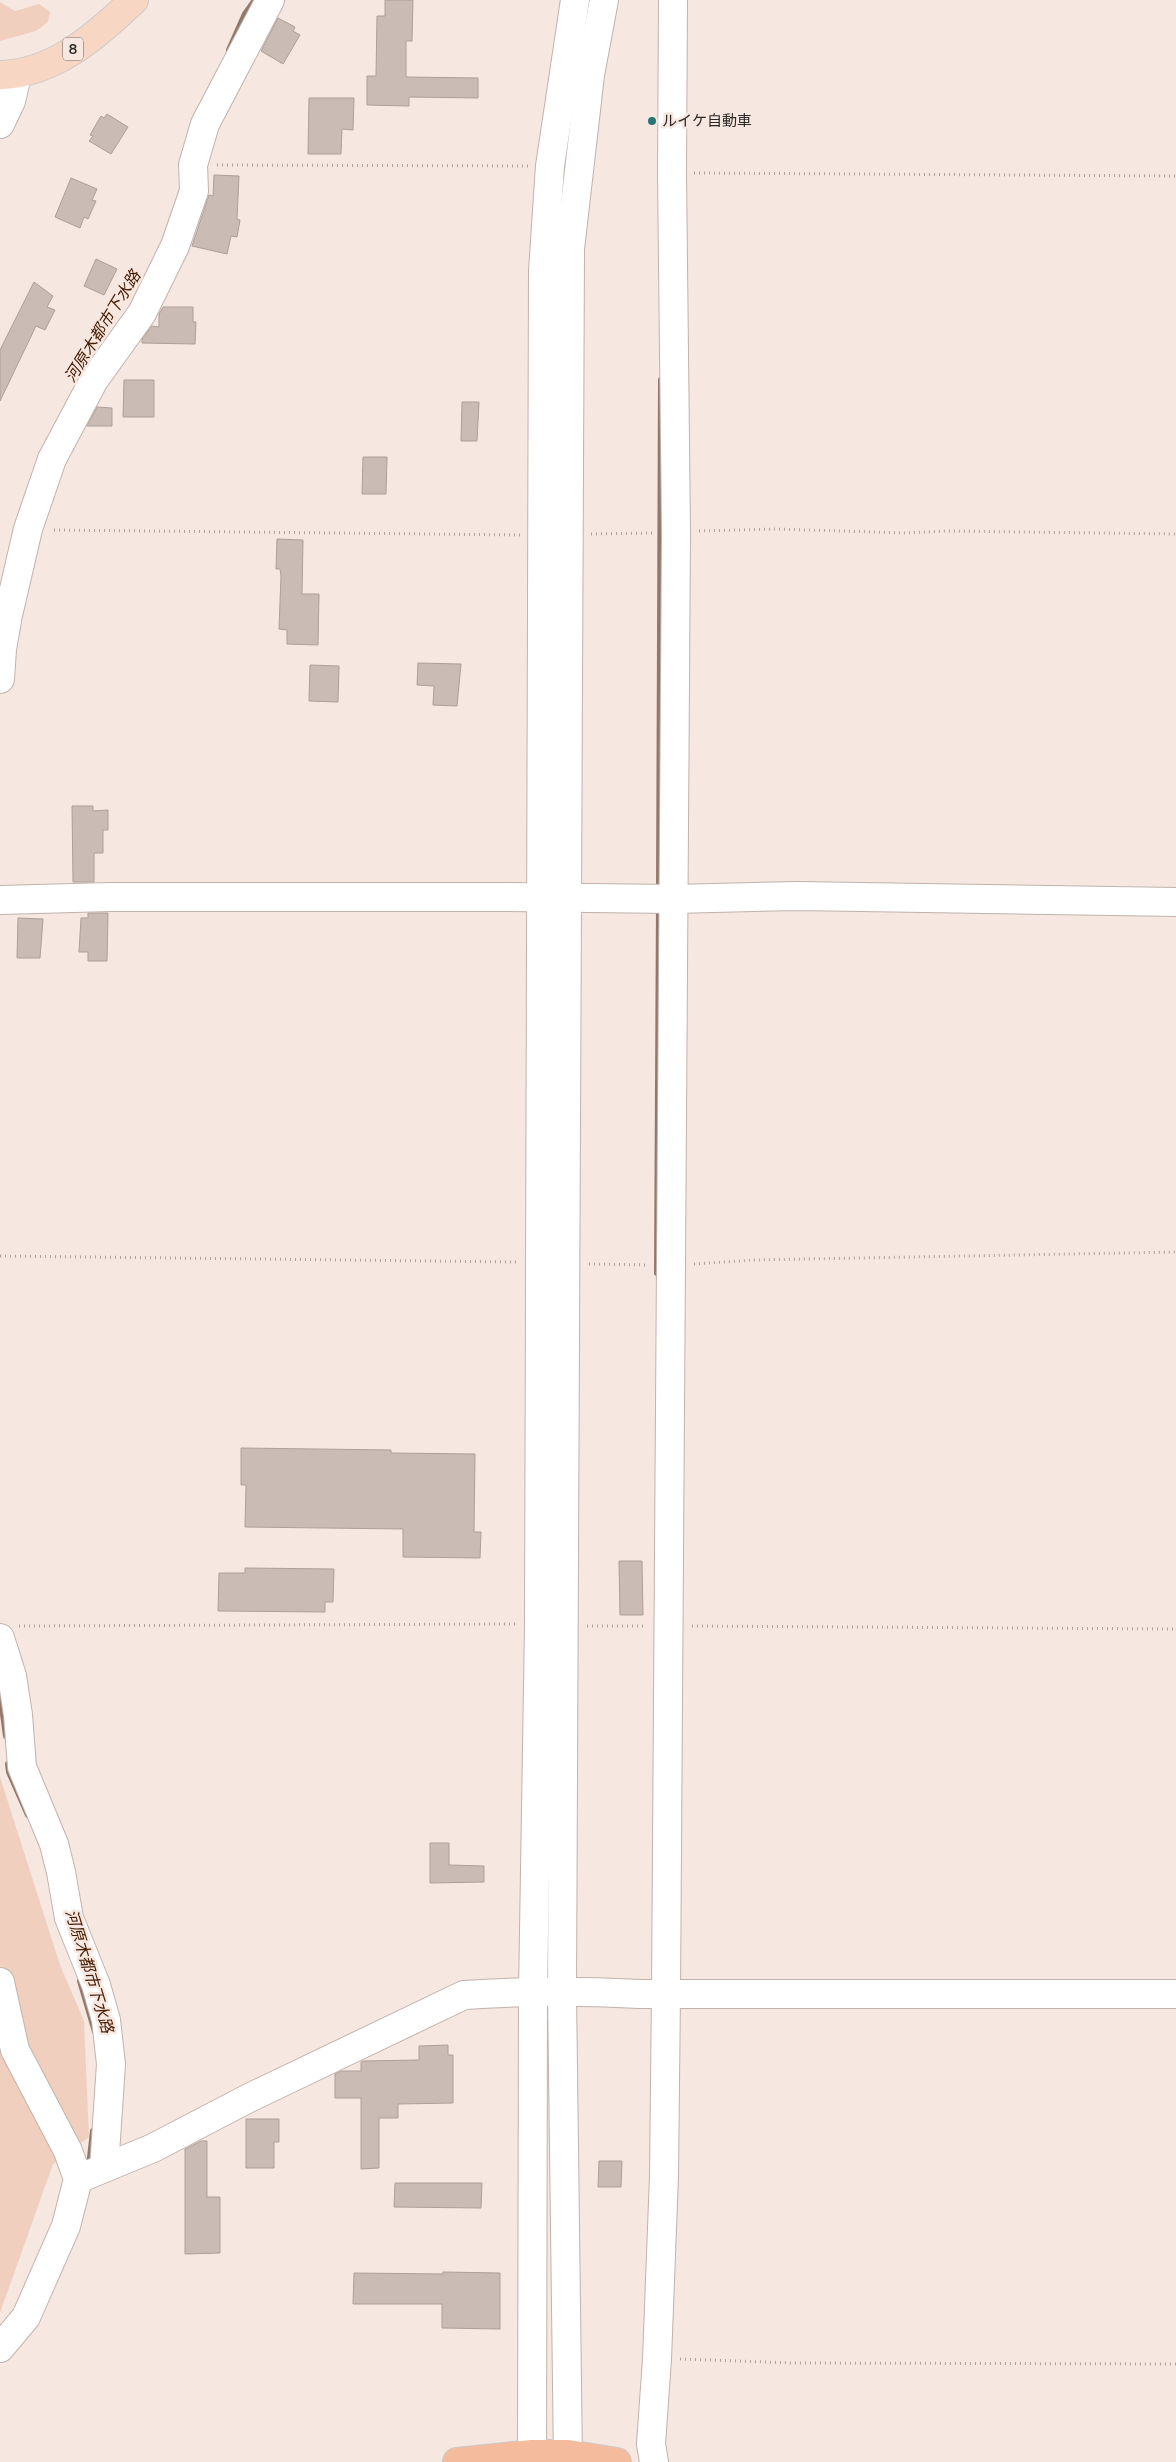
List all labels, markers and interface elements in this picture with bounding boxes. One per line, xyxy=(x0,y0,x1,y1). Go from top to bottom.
road number: 8 xyxy=(63,38,83,61)
place label: ルイケ自動車 xyxy=(662,111,752,130)
marker: ルイケ自動車 xyxy=(646,115,658,127)
water label: 河原木都市下水路 xyxy=(60,265,145,386)
water label: 河原木都市下水路 xyxy=(62,1907,119,2037)

